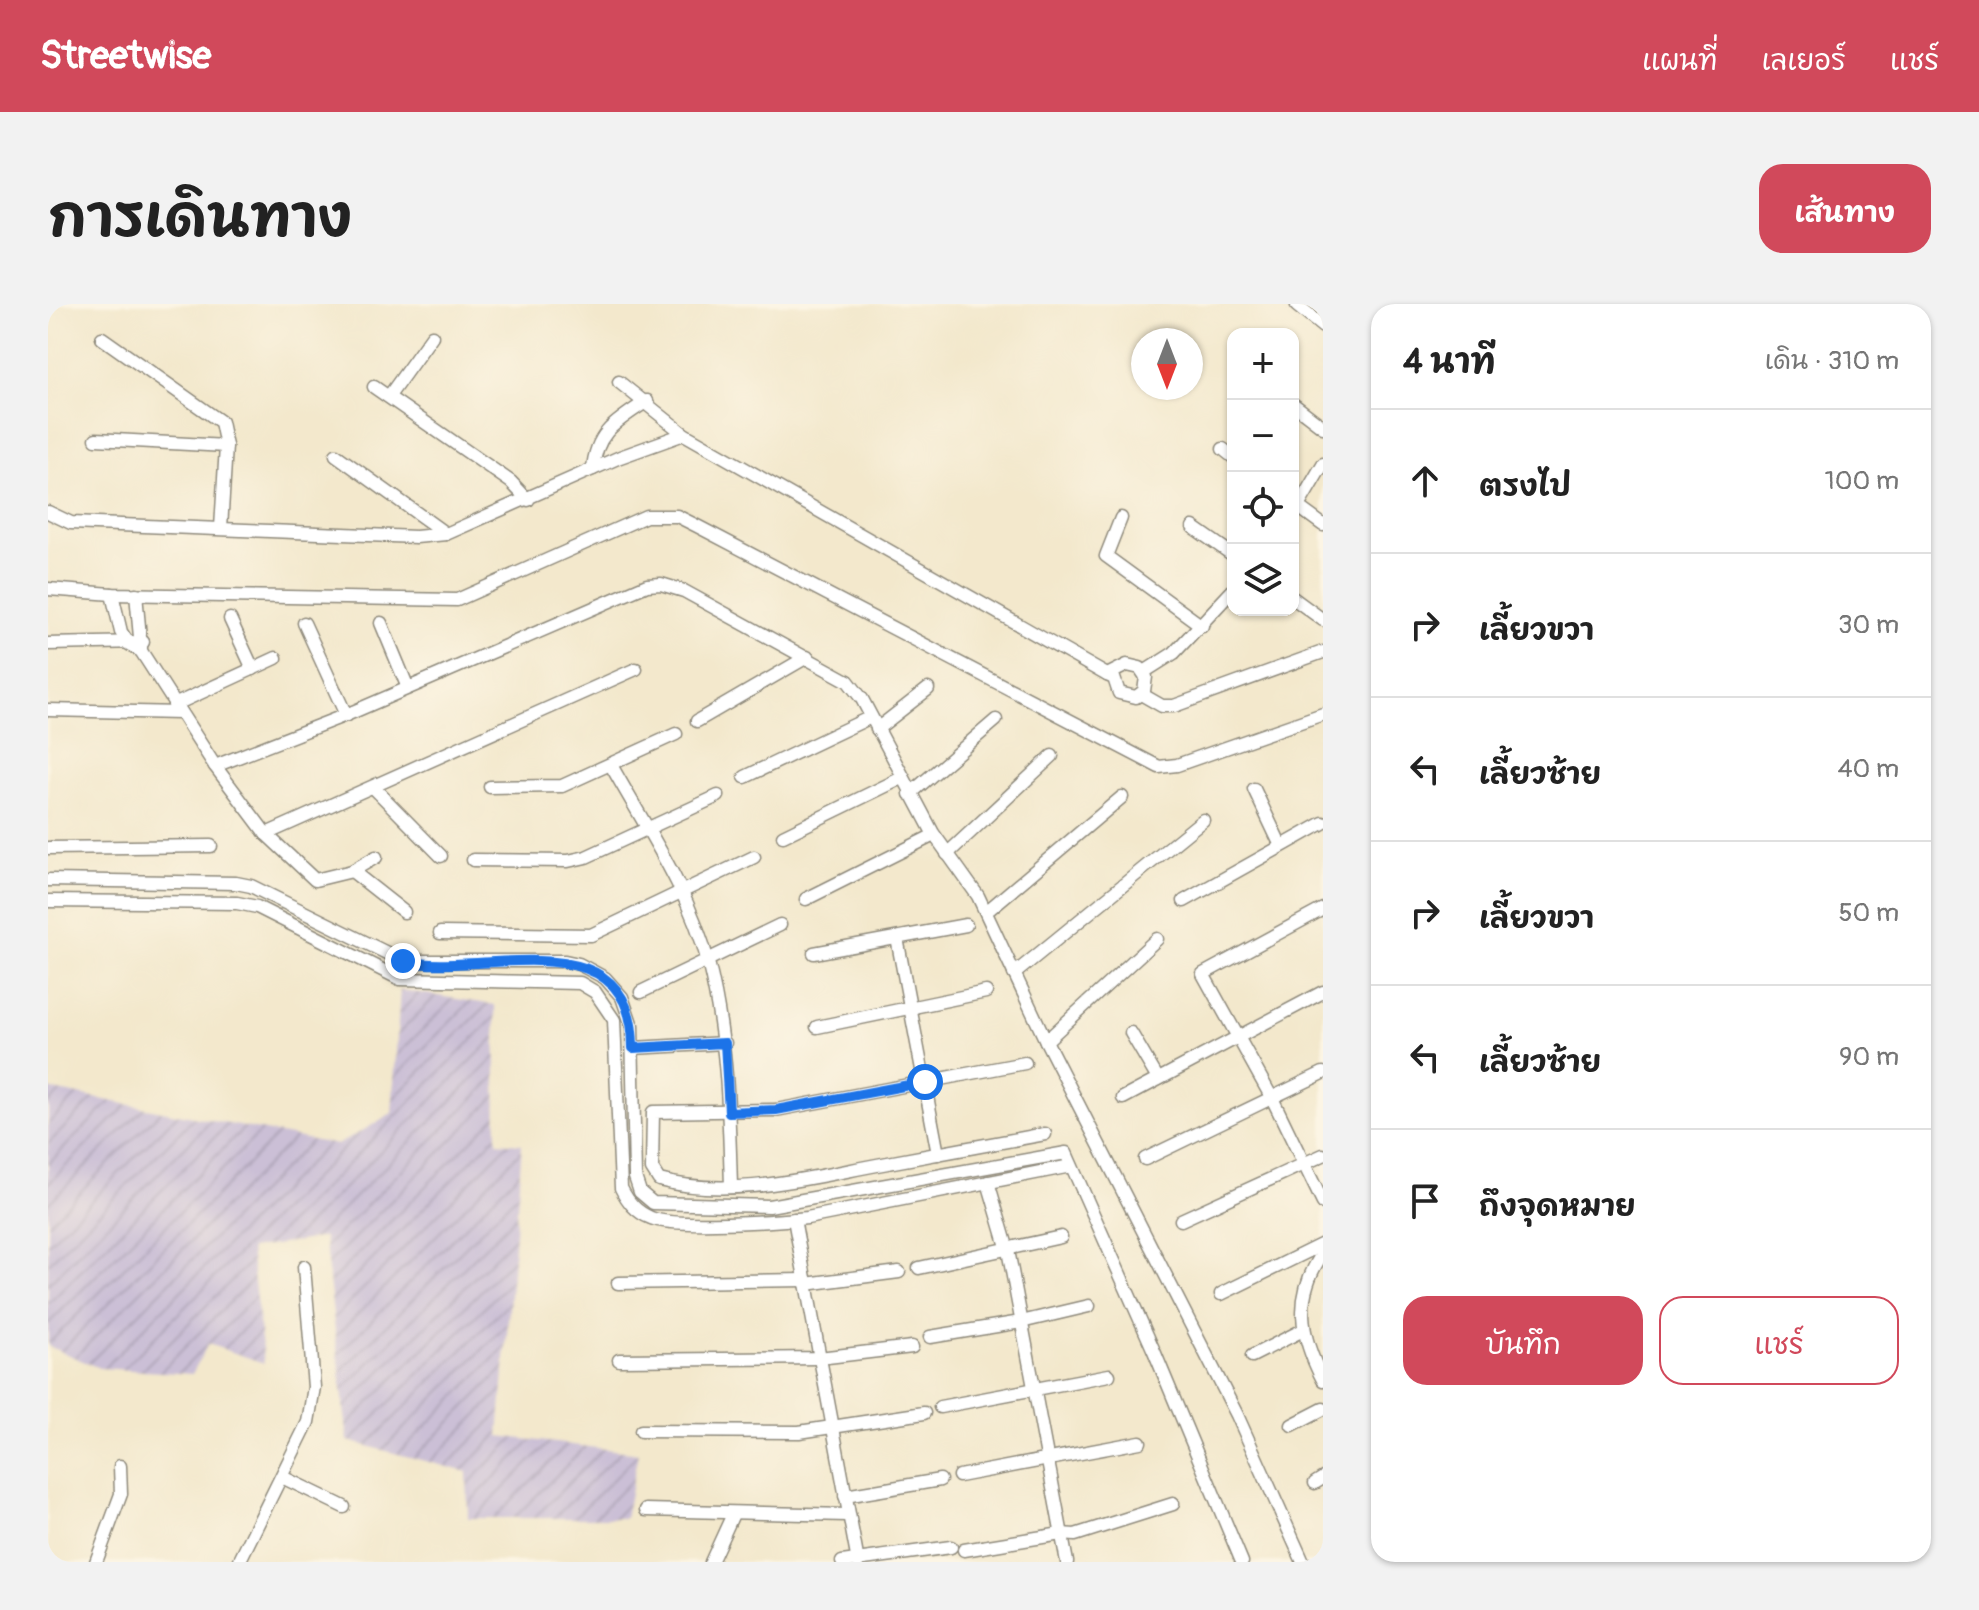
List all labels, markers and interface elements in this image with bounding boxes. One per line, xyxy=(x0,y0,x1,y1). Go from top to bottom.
text: Streetwise xyxy=(40,32,211,80)
text: แผนที่ xyxy=(1642,44,1717,79)
text: เลเยอร์ xyxy=(1761,44,1846,79)
text: แชร์ xyxy=(1890,44,1939,79)
button: เส้นทาง xyxy=(1759,164,1931,253)
text: การเดินทาง xyxy=(48,184,352,253)
north arrow xyxy=(1131,328,1203,400)
map controls xyxy=(1227,328,1299,616)
button: + xyxy=(1227,328,1299,400)
text: 4 นาที xyxy=(1403,341,1496,384)
text: เดิน · 310 m xyxy=(1765,345,1899,377)
button: − xyxy=(1227,400,1299,472)
icon: ahead xyxy=(1403,459,1447,503)
text: 100 m xyxy=(1825,465,1899,497)
text: ตรงไป xyxy=(1479,468,1571,505)
button: locate xyxy=(1227,472,1299,544)
button: layers xyxy=(1227,544,1299,616)
icon: right xyxy=(1403,603,1447,647)
text: 30 m xyxy=(1838,609,1899,641)
text: เลี้ยวขวา xyxy=(1479,612,1594,649)
icon: left xyxy=(1403,747,1447,791)
text: 40 m xyxy=(1837,753,1899,785)
text: เลี้ยวซ้าย xyxy=(1479,756,1601,793)
icon: right xyxy=(1403,891,1447,935)
text: 50 m xyxy=(1838,897,1899,929)
text: เลี้ยวขวา xyxy=(1479,900,1594,937)
route end xyxy=(385,943,421,979)
icon: left xyxy=(1403,1035,1447,1079)
text: 90 m xyxy=(1839,1041,1899,1073)
text: เลี้ยวซ้าย xyxy=(1479,1044,1601,1081)
route start xyxy=(907,1064,943,1100)
icon: arrive xyxy=(1403,1179,1447,1223)
text: ถึงจุดหมาย xyxy=(1479,1188,1636,1225)
button: บันทึก xyxy=(1403,1296,1643,1385)
button: แชร์ xyxy=(1659,1296,1899,1385)

